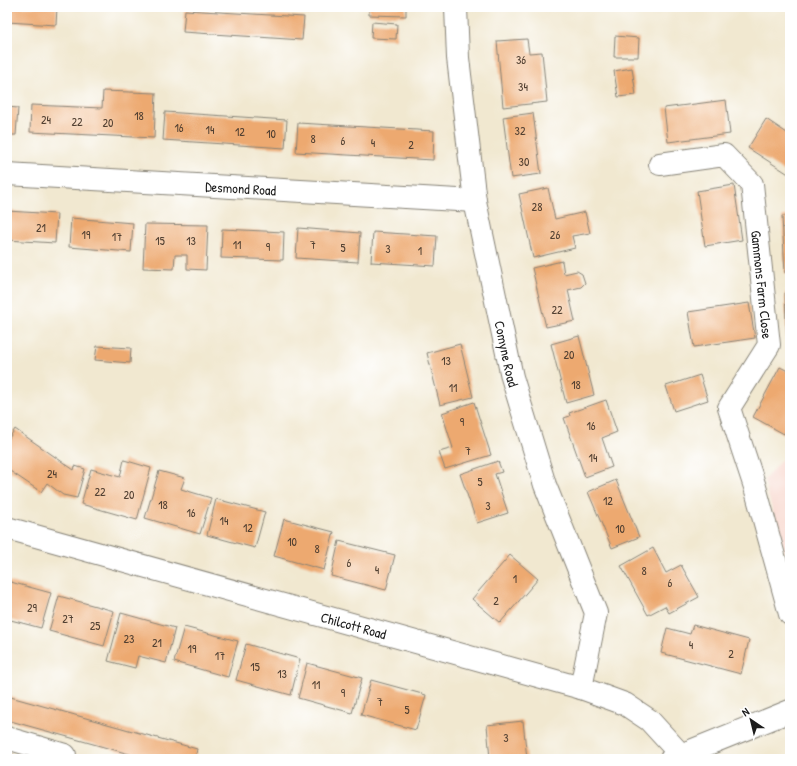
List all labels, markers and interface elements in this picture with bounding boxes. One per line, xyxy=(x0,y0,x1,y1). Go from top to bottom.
house number: 36 xyxy=(516,51,526,68)
house number: 34 xyxy=(518,78,528,95)
house number: 18 xyxy=(134,107,144,124)
house number: 24 xyxy=(41,111,52,128)
house number: 22 xyxy=(71,113,83,130)
house number: 20 xyxy=(103,114,114,131)
house number: 16 xyxy=(174,119,184,136)
house number: 14 xyxy=(206,121,215,138)
house number: 32 xyxy=(515,122,526,139)
house number: 12 xyxy=(235,123,245,140)
house number: 10 xyxy=(266,125,276,142)
house number: 8 xyxy=(310,130,316,147)
house number: 6 xyxy=(341,132,346,149)
house number: 4 xyxy=(371,134,376,151)
house number: 2 xyxy=(408,136,414,153)
house number: 30 xyxy=(519,153,529,170)
street label: Desmond Road xyxy=(205,176,277,199)
house number: 28 xyxy=(532,198,542,215)
house number: 21 xyxy=(36,219,46,236)
house number: 19 xyxy=(82,226,91,243)
house number: 26 xyxy=(550,226,560,243)
house number: 17 xyxy=(112,228,122,245)
street label: Gammons Farm Close xyxy=(747,229,778,340)
house number: 15 xyxy=(155,232,165,249)
house number: 13 xyxy=(186,232,196,249)
house number: 11 xyxy=(233,236,241,253)
house number: 7 xyxy=(310,236,316,253)
house number: 9 xyxy=(266,238,271,255)
house number: 5 xyxy=(340,239,346,256)
house number: 3 xyxy=(385,240,391,257)
house number: 1 xyxy=(418,242,422,259)
house number: 22 xyxy=(551,301,563,318)
street label: Comyne Road xyxy=(491,319,524,389)
house number: 20 xyxy=(564,346,575,363)
house number: 13 xyxy=(441,352,451,369)
house number: 18 xyxy=(571,376,581,393)
house number: 11 xyxy=(449,379,457,396)
house number: 9 xyxy=(460,413,465,430)
house number: 16 xyxy=(586,417,596,434)
house number: 7 xyxy=(465,442,471,459)
house number: 14 xyxy=(589,449,598,466)
house number: 24 xyxy=(47,465,58,482)
house number: 5 xyxy=(477,473,483,490)
house number: 22 xyxy=(94,483,106,500)
house number: 20 xyxy=(124,486,135,503)
house number: 12 xyxy=(603,492,613,509)
house number: 18 xyxy=(158,496,168,513)
house number: 3 xyxy=(485,497,491,514)
house number: 16 xyxy=(186,504,196,521)
house number: 14 xyxy=(220,512,229,529)
house number: 12 xyxy=(243,519,253,536)
house number: 10 xyxy=(615,520,625,537)
house number: 10 xyxy=(287,533,297,550)
house number: 8 xyxy=(314,540,320,557)
house number: 6 xyxy=(347,554,352,571)
house number: 4 xyxy=(375,561,380,578)
house number: 8 xyxy=(641,562,647,579)
house number: 1 xyxy=(513,570,517,587)
house number: 6 xyxy=(668,574,673,591)
house number: 2 xyxy=(493,592,499,609)
house number: 29 xyxy=(27,599,38,616)
street label: Chilcott Road xyxy=(319,606,389,643)
house number: 27 xyxy=(62,610,74,627)
house number: 25 xyxy=(90,617,100,634)
house number: 23 xyxy=(124,630,135,647)
house number: 21 xyxy=(152,634,162,651)
house number: 4 xyxy=(689,636,694,653)
house number: 19 xyxy=(188,640,197,657)
house number: 2 xyxy=(728,645,734,662)
house number: 17 xyxy=(215,647,225,664)
house number: 15 xyxy=(250,658,260,675)
house number: 13 xyxy=(277,665,287,682)
house number: 11 xyxy=(312,676,320,693)
house number: 9 xyxy=(341,684,346,701)
house number: 7 xyxy=(377,693,383,710)
north arrow xyxy=(731,700,771,740)
house number: 5 xyxy=(404,701,410,718)
text: N xyxy=(739,704,752,719)
house number: 3 xyxy=(503,729,509,746)

